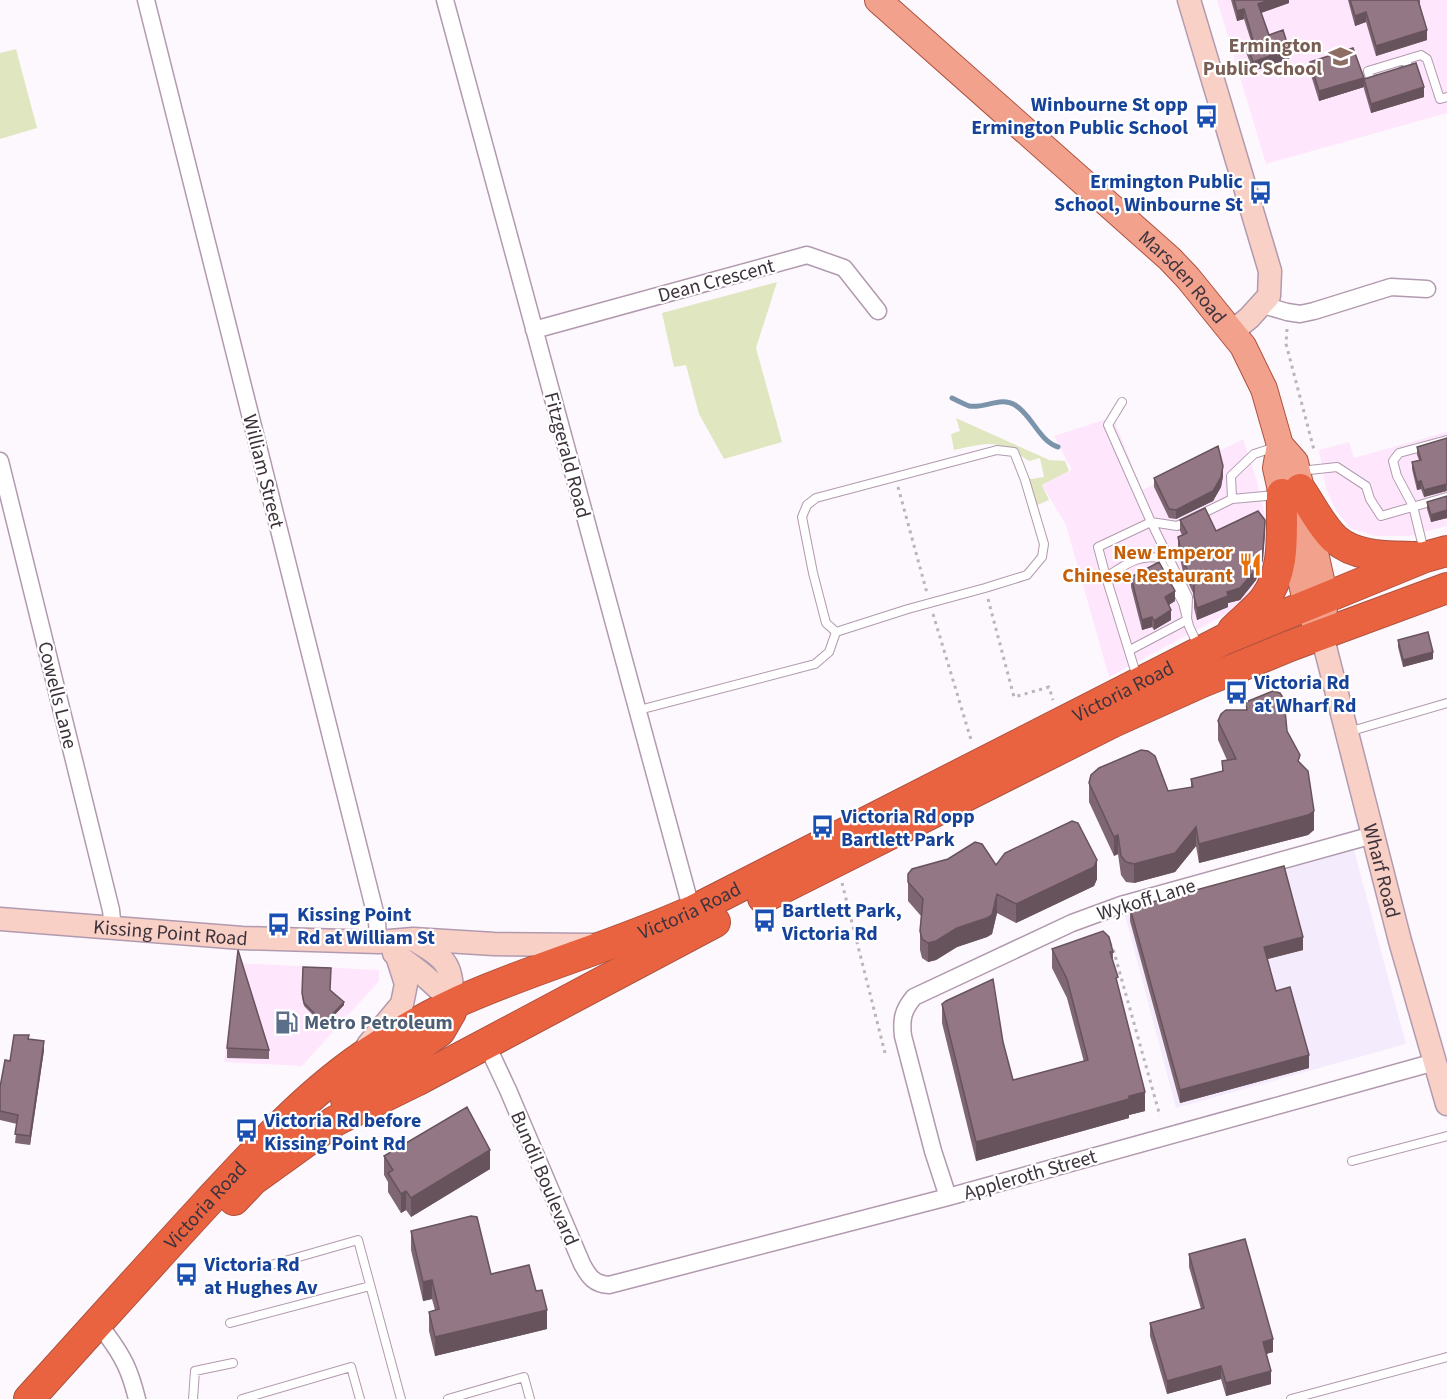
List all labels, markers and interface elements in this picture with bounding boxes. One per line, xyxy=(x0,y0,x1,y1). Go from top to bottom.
place label: Ermington Public School xyxy=(1203,32,1322,83)
school or university icon: Ermington Public School xyxy=(1327,43,1353,69)
place label: Winbourne St opp Ermington Public School xyxy=(971,91,1188,142)
bus stop icon: Winbourne St opp Ermington Public School xyxy=(1193,103,1219,129)
place label: Ermington Public School, Winbourne St xyxy=(1054,168,1243,219)
bus stop icon: Ermington Public School, Winbourne St xyxy=(1248,180,1274,206)
street label: Marsden Road xyxy=(1132,224,1233,330)
street label: Dean Crescent xyxy=(655,252,778,310)
street label: Fitzgerald Road xyxy=(537,389,597,521)
street label: William Street xyxy=(235,411,291,531)
place label: New Emperor Chinese Restaurant xyxy=(1062,539,1233,590)
restaurant icon: New Emperor Chinese Restaurant xyxy=(1238,551,1264,577)
street label: Cowells Lane xyxy=(30,639,84,752)
street label: Victoria Road xyxy=(1068,654,1179,730)
place label: Victoria Rd at Wharf Rd xyxy=(1253,669,1356,720)
bus stop icon: Victoria Rd at Wharf Rd xyxy=(1223,680,1249,706)
place label: Victoria Rd opp Bartlett Park xyxy=(840,803,975,854)
bus stop icon: Victoria Rd opp Bartlett Park xyxy=(810,814,836,840)
street label: Wharf Road xyxy=(1356,821,1407,921)
street label: Wykoff Lane xyxy=(1094,872,1199,928)
street label: Victoria Road xyxy=(634,875,746,947)
place label: Bartlett Park, Victoria Rd xyxy=(781,897,902,948)
place label: Kissing Point Rd at William St xyxy=(297,901,435,952)
bus stop icon: Bartlett Park, Victoria Rd xyxy=(751,908,777,934)
bus stop icon: Kissing Point Rd at William St xyxy=(266,912,292,938)
street label: Kissing Point Road xyxy=(92,913,249,953)
fuel station icon: Metro Petroleum xyxy=(273,1009,299,1035)
place label: Metro Petroleum xyxy=(304,1009,453,1037)
place label: Victoria Rd before Kissing Point Rd xyxy=(263,1107,421,1158)
street label: Bundil Boulevard xyxy=(503,1107,585,1250)
bus stop icon: Victoria Rd before Kissing Point Rd xyxy=(233,1118,259,1144)
street label: Appleroth Street xyxy=(961,1143,1100,1207)
street label: Victoria Road xyxy=(158,1156,254,1256)
place label: Victoria Rd at Hughes Av xyxy=(203,1251,318,1302)
bus stop icon: Victoria Rd at Hughes Av xyxy=(173,1262,199,1288)

